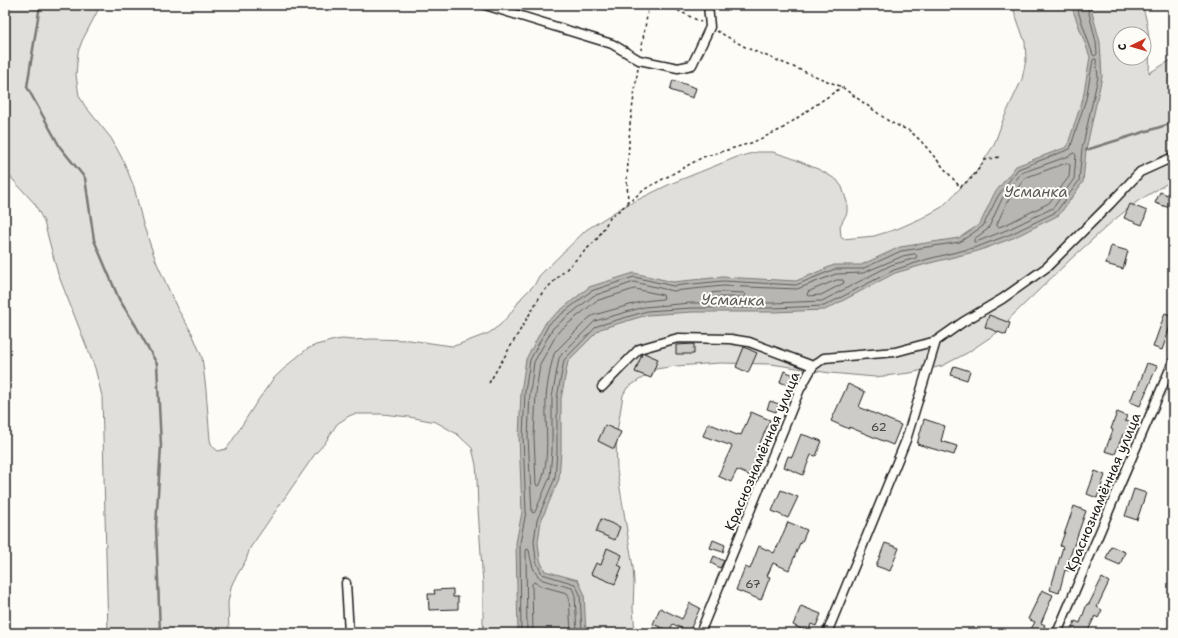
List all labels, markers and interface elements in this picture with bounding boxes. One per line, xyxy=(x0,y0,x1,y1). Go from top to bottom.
north arrow xyxy=(1112,26,1152,66)
text: С xyxy=(1115,43,1130,51)
water label: Усманка xyxy=(1004,182,1068,202)
water label: Усманка xyxy=(701,289,765,311)
street label: Краснознамённая улица xyxy=(720,369,804,533)
street label: Краснознамённая улица xyxy=(1061,410,1145,574)
house number: 62 xyxy=(871,419,887,435)
house number: 67 xyxy=(745,576,761,592)

